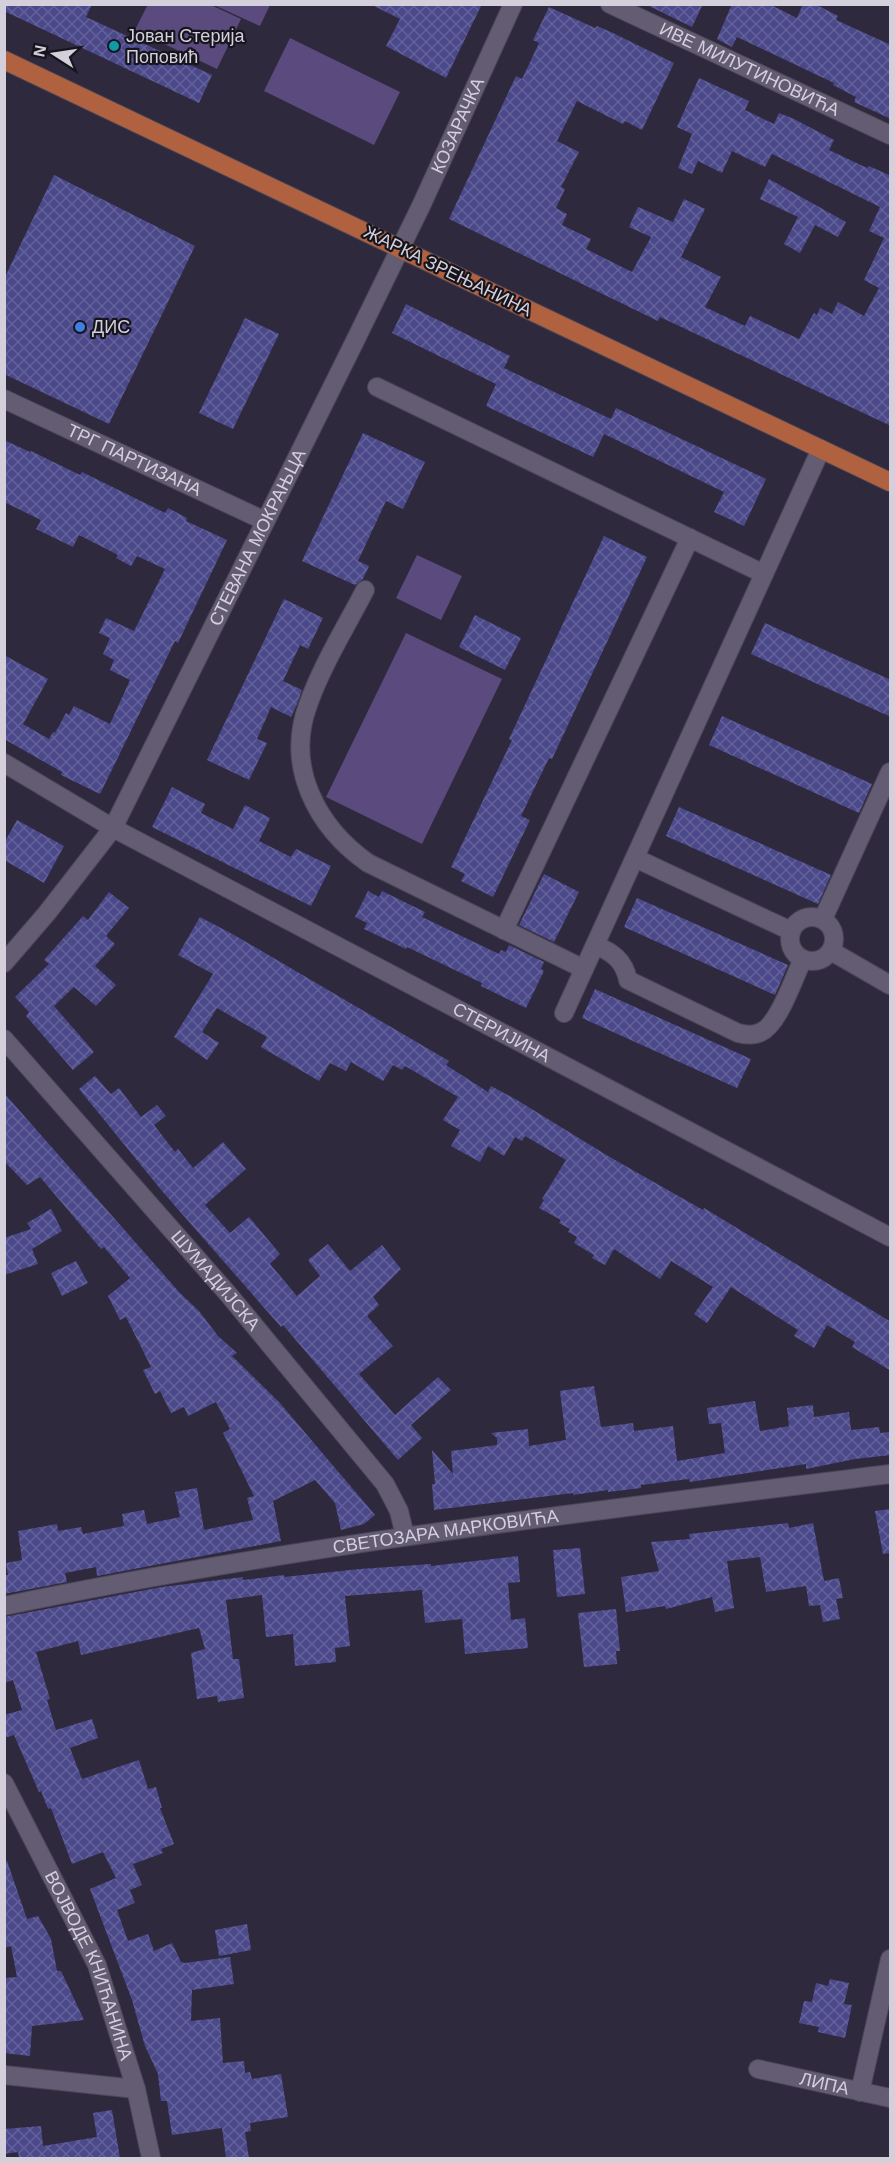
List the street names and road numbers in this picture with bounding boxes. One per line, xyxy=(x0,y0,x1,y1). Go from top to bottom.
street label: ИВЕ МИЛУТИНОВИЋА xyxy=(656,19,843,120)
street label: КОЗАРАЧКА xyxy=(427,75,488,177)
street label: ЖАРКА ЗРЕЊАНИНА xyxy=(361,222,535,320)
street label: ТРГ ПАРТИЗАНА xyxy=(64,420,205,500)
street label: СТЕВАНА МОКРАЊЦА xyxy=(205,446,310,629)
street label: СТЕРИЈИНА xyxy=(449,999,554,1066)
street label: ШУМАДИЈСКА xyxy=(167,1226,264,1334)
street label: СВЕТОЗАРА МАРКОВИЋА xyxy=(331,1506,560,1557)
street label: ВОЈВОДЕ КНИЋАНИНА xyxy=(41,1868,136,2063)
street label: ЛИПА xyxy=(798,2068,851,2099)

